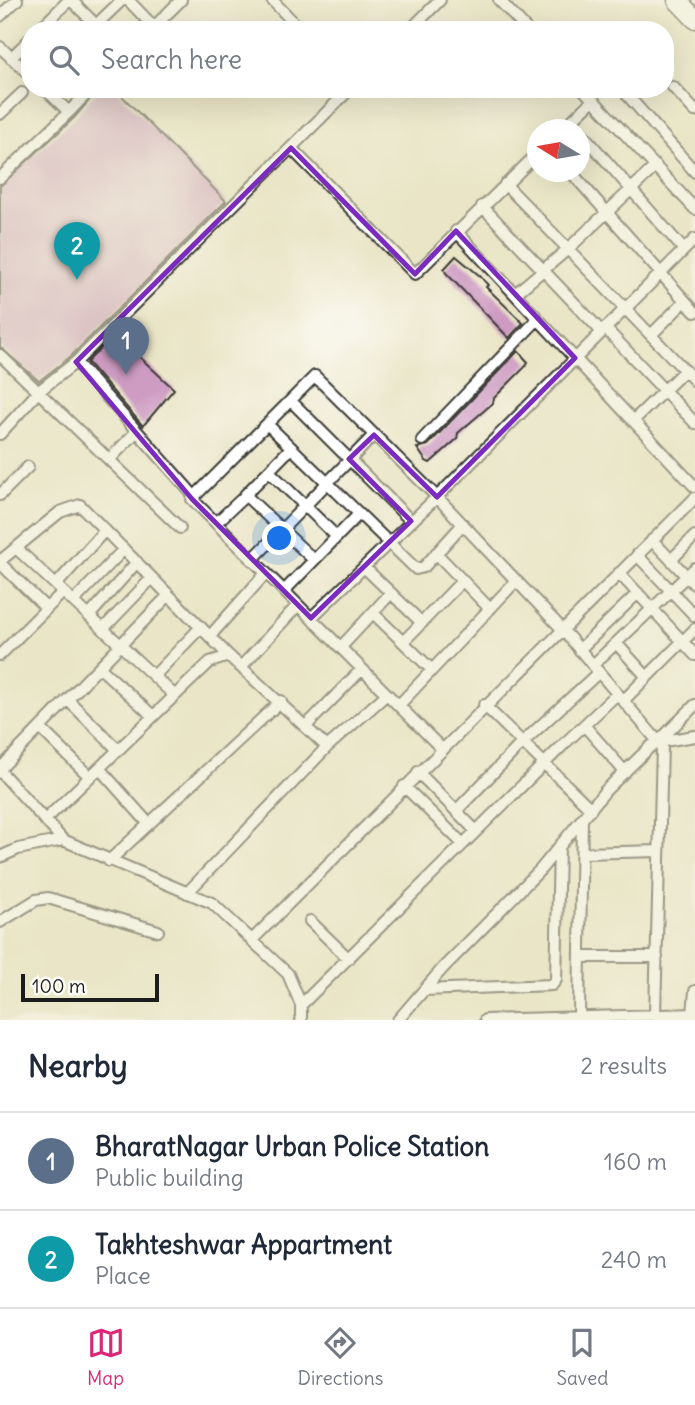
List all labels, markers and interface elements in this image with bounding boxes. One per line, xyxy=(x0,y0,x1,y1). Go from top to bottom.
search box xyxy=(21,21,674,98)
icon: search xyxy=(45,41,83,79)
text: Search here xyxy=(101,43,242,76)
north arrow xyxy=(527,119,590,182)
pin: 2 xyxy=(54,222,100,280)
pin: 1 xyxy=(103,317,149,375)
your location xyxy=(262,521,296,555)
scale bar xyxy=(21,971,159,1003)
text: 100 m xyxy=(32,974,86,998)
text: Nearby xyxy=(28,1047,128,1085)
text: 2 results xyxy=(581,1051,667,1080)
text: BharatNagar Urban Police Station xyxy=(95,1130,489,1163)
text: 1 xyxy=(46,1147,56,1176)
text: 160 m xyxy=(604,1147,667,1176)
text: Public building xyxy=(95,1163,244,1192)
text: Takhteshwar Appartment xyxy=(95,1228,392,1261)
text: 2 xyxy=(45,1245,57,1274)
text: 240 m xyxy=(601,1245,667,1274)
text: Place xyxy=(95,1261,151,1290)
tab: Map xyxy=(87,1324,125,1390)
tab: Directions xyxy=(298,1324,383,1390)
tab: Saved xyxy=(556,1324,608,1390)

